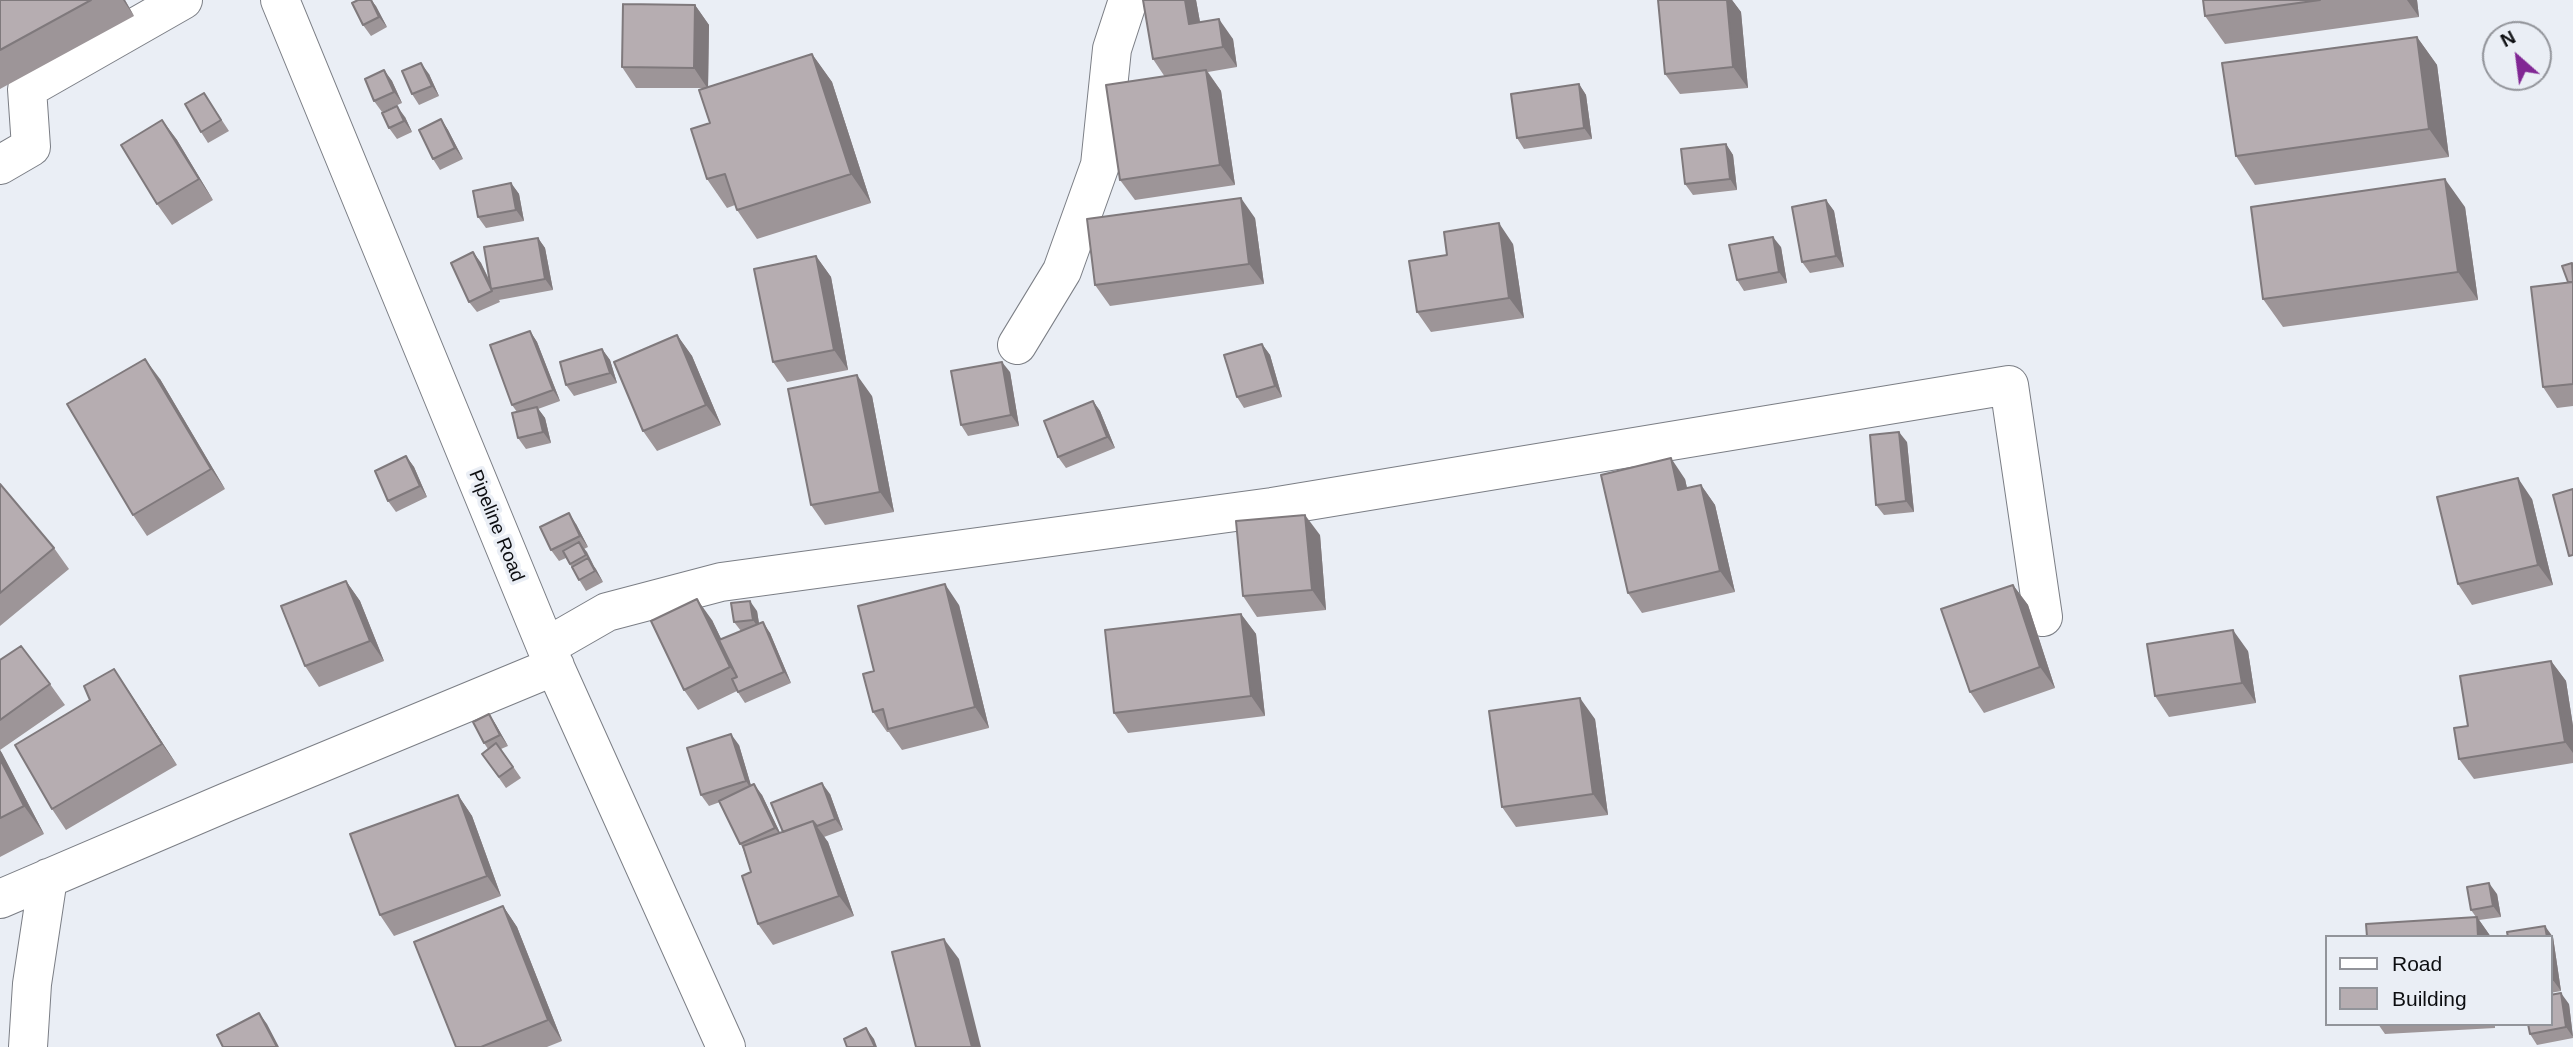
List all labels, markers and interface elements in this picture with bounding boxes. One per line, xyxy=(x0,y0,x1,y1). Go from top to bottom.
north arrow xyxy=(2482,21,2552,91)
text: N xyxy=(2497,26,2519,51)
street label: Pipeline Road xyxy=(463,467,529,585)
legend xyxy=(2324,935,2552,1026)
text: Road xyxy=(2392,952,2442,975)
text: Building xyxy=(2392,987,2467,1010)

